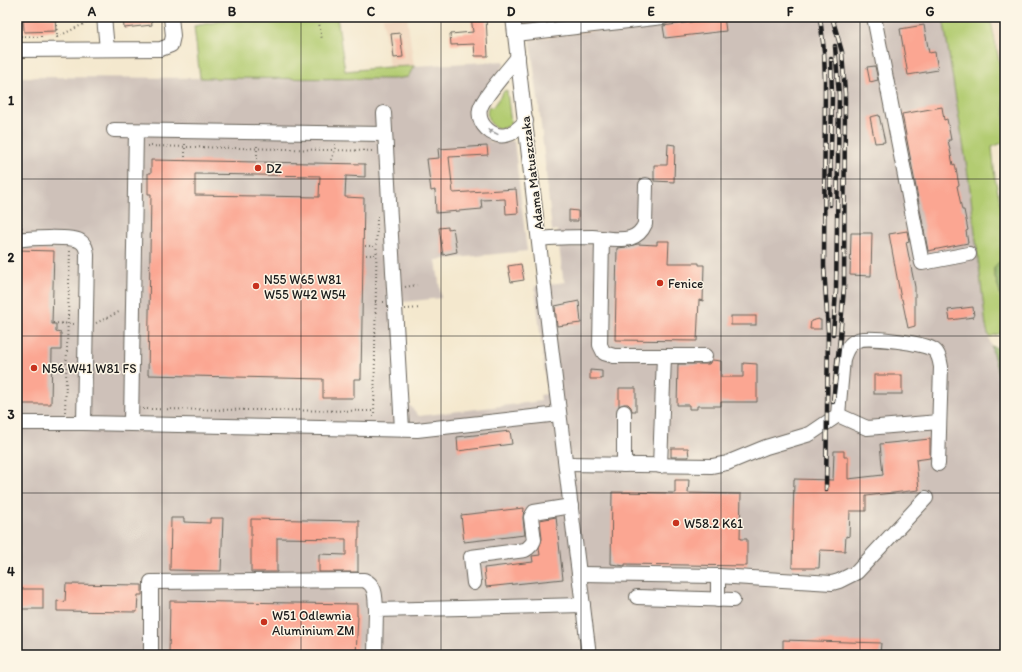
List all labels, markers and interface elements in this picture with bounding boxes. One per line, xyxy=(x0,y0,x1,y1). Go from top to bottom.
text: A xyxy=(87,4,97,19)
text: B xyxy=(228,4,237,19)
text: C xyxy=(367,4,376,19)
text: D xyxy=(507,4,516,19)
text: E xyxy=(647,4,655,19)
text: F xyxy=(787,4,794,19)
text: G xyxy=(926,4,935,19)
text: 1 xyxy=(8,93,14,108)
street label: Adama Matuszczaka xyxy=(518,115,546,231)
one-way arrow xyxy=(487,129,499,135)
place label: DZ xyxy=(266,161,283,176)
marker: DZ xyxy=(253,163,263,173)
text: 2 xyxy=(8,250,15,265)
place label: N55 W65 W81 W55 W42 W54 xyxy=(264,272,346,302)
place label: Fenice xyxy=(668,276,703,291)
marker: Fenice xyxy=(655,278,665,288)
marker: N55 W65 W81 W55 W42 W54 xyxy=(251,281,261,291)
place label: N56 W41 W81 FS xyxy=(42,361,136,376)
marker: N56 W41 W81 FS xyxy=(29,363,39,373)
text: 3 xyxy=(7,407,15,422)
place label: W58.2 K61 xyxy=(684,516,743,531)
marker: W58.2 K61 xyxy=(671,518,681,528)
text: 4 xyxy=(7,564,15,579)
place label: W51 Odlewnia Aluminium ZM xyxy=(272,608,355,638)
marker: W51 Odlewnia Aluminium ZM xyxy=(259,617,269,627)

